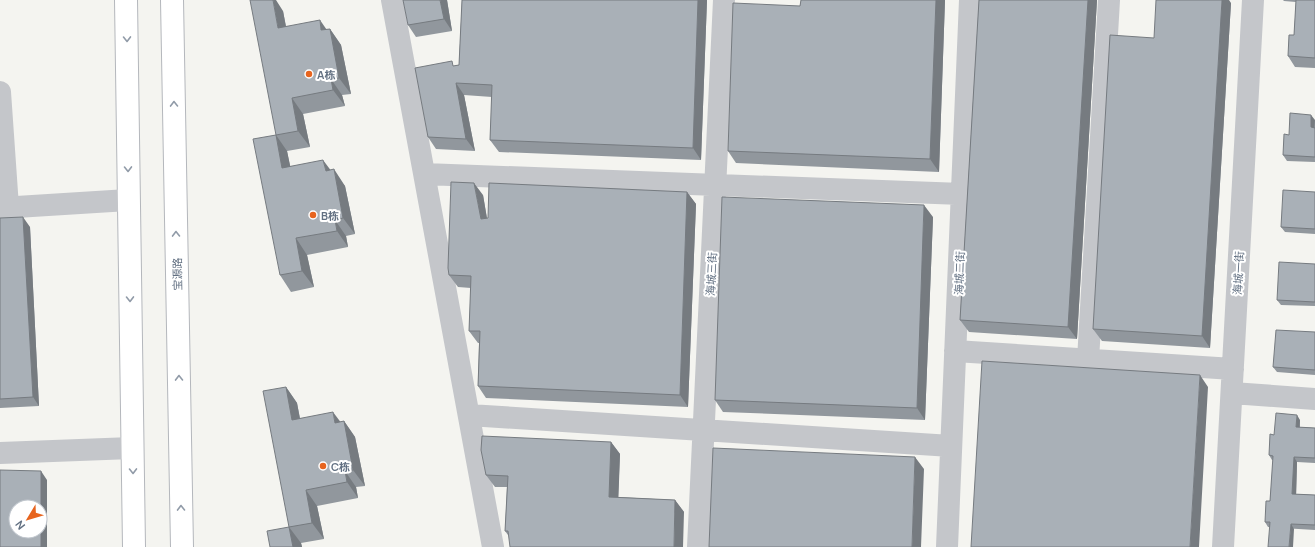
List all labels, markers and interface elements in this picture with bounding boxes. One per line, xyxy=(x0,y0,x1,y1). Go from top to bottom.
one-way arrow xyxy=(123,36,131,42)
place label: A栋 xyxy=(317,67,335,82)
marker: A栋 xyxy=(304,69,314,79)
one-way arrow xyxy=(170,101,178,107)
one-way arrow xyxy=(124,166,132,172)
place label: B栋 xyxy=(321,208,339,223)
marker: B栋 xyxy=(308,210,318,220)
one-way arrow xyxy=(172,231,180,237)
street label: 海城二街 xyxy=(951,251,967,295)
street label: 海城一街 xyxy=(1229,251,1247,295)
street label: 海城三街 xyxy=(702,252,720,296)
street label: 宝源路 xyxy=(169,257,185,291)
one-way arrow xyxy=(126,296,134,302)
one-way arrow xyxy=(175,375,183,381)
place label: C栋 xyxy=(331,459,350,474)
marker: C栋 xyxy=(318,461,328,471)
one-way arrow xyxy=(129,468,137,474)
north arrow xyxy=(8,499,48,539)
one-way arrow xyxy=(177,505,185,511)
text: N xyxy=(11,518,28,533)

